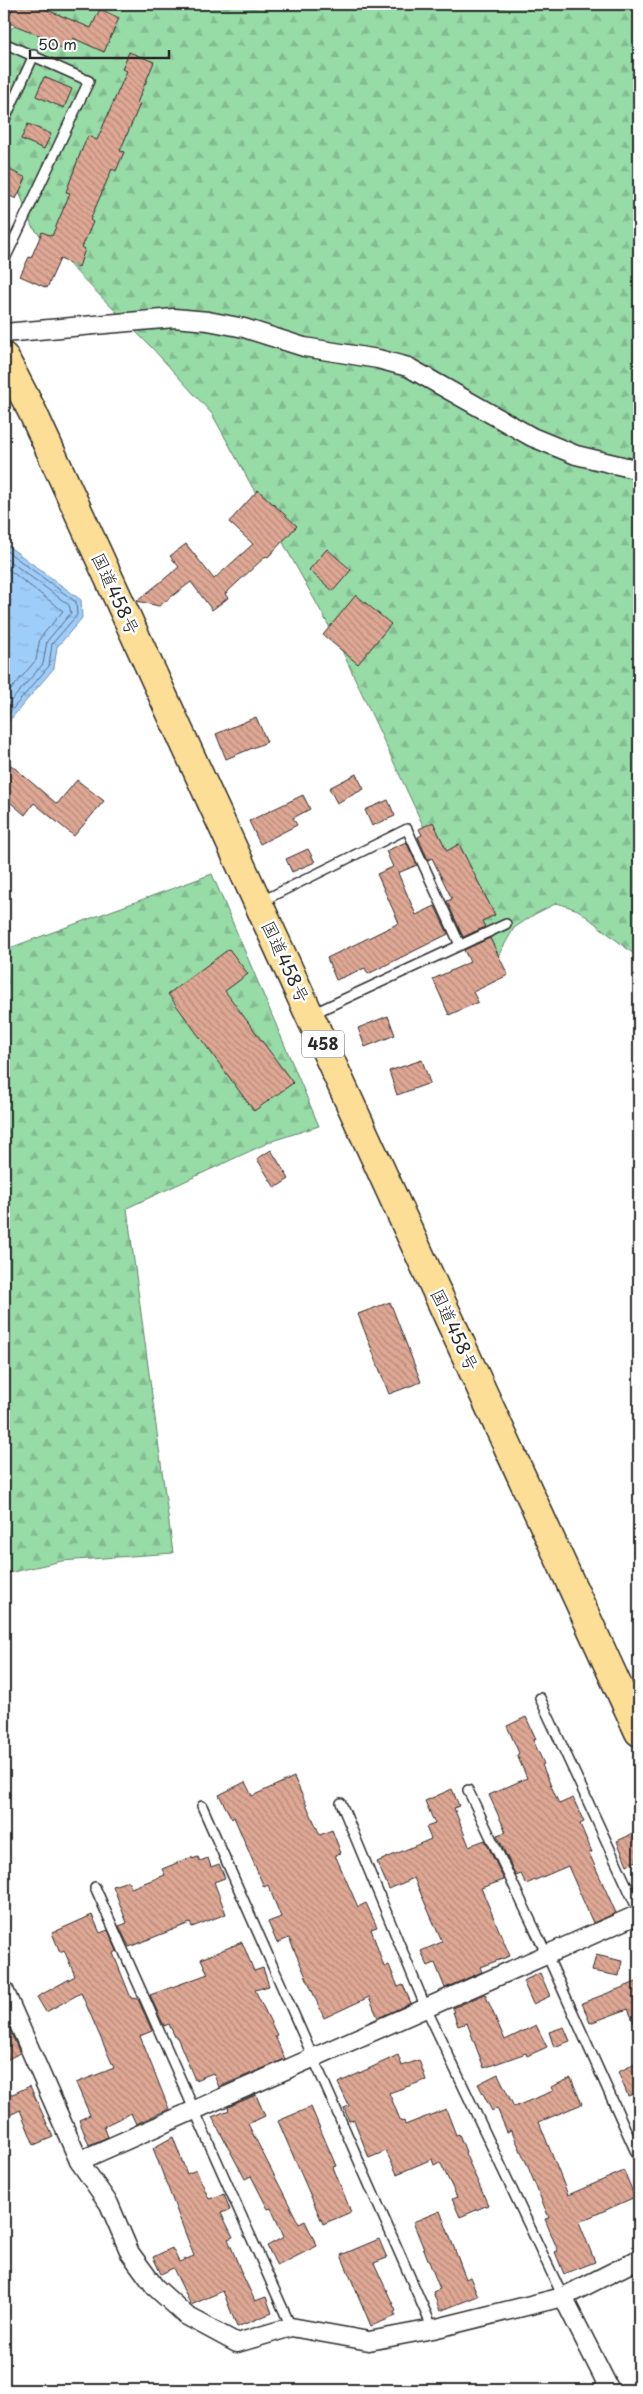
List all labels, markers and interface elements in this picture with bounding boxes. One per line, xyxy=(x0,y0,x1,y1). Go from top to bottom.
scale bar xyxy=(30,28,169,60)
text: 50 m xyxy=(38,32,77,55)
street label: 国道458号 xyxy=(85,548,147,639)
street label: 国道458号 xyxy=(255,916,317,1007)
road number: 458 xyxy=(302,1030,344,1058)
street label: 国道458号 xyxy=(424,1284,486,1375)

